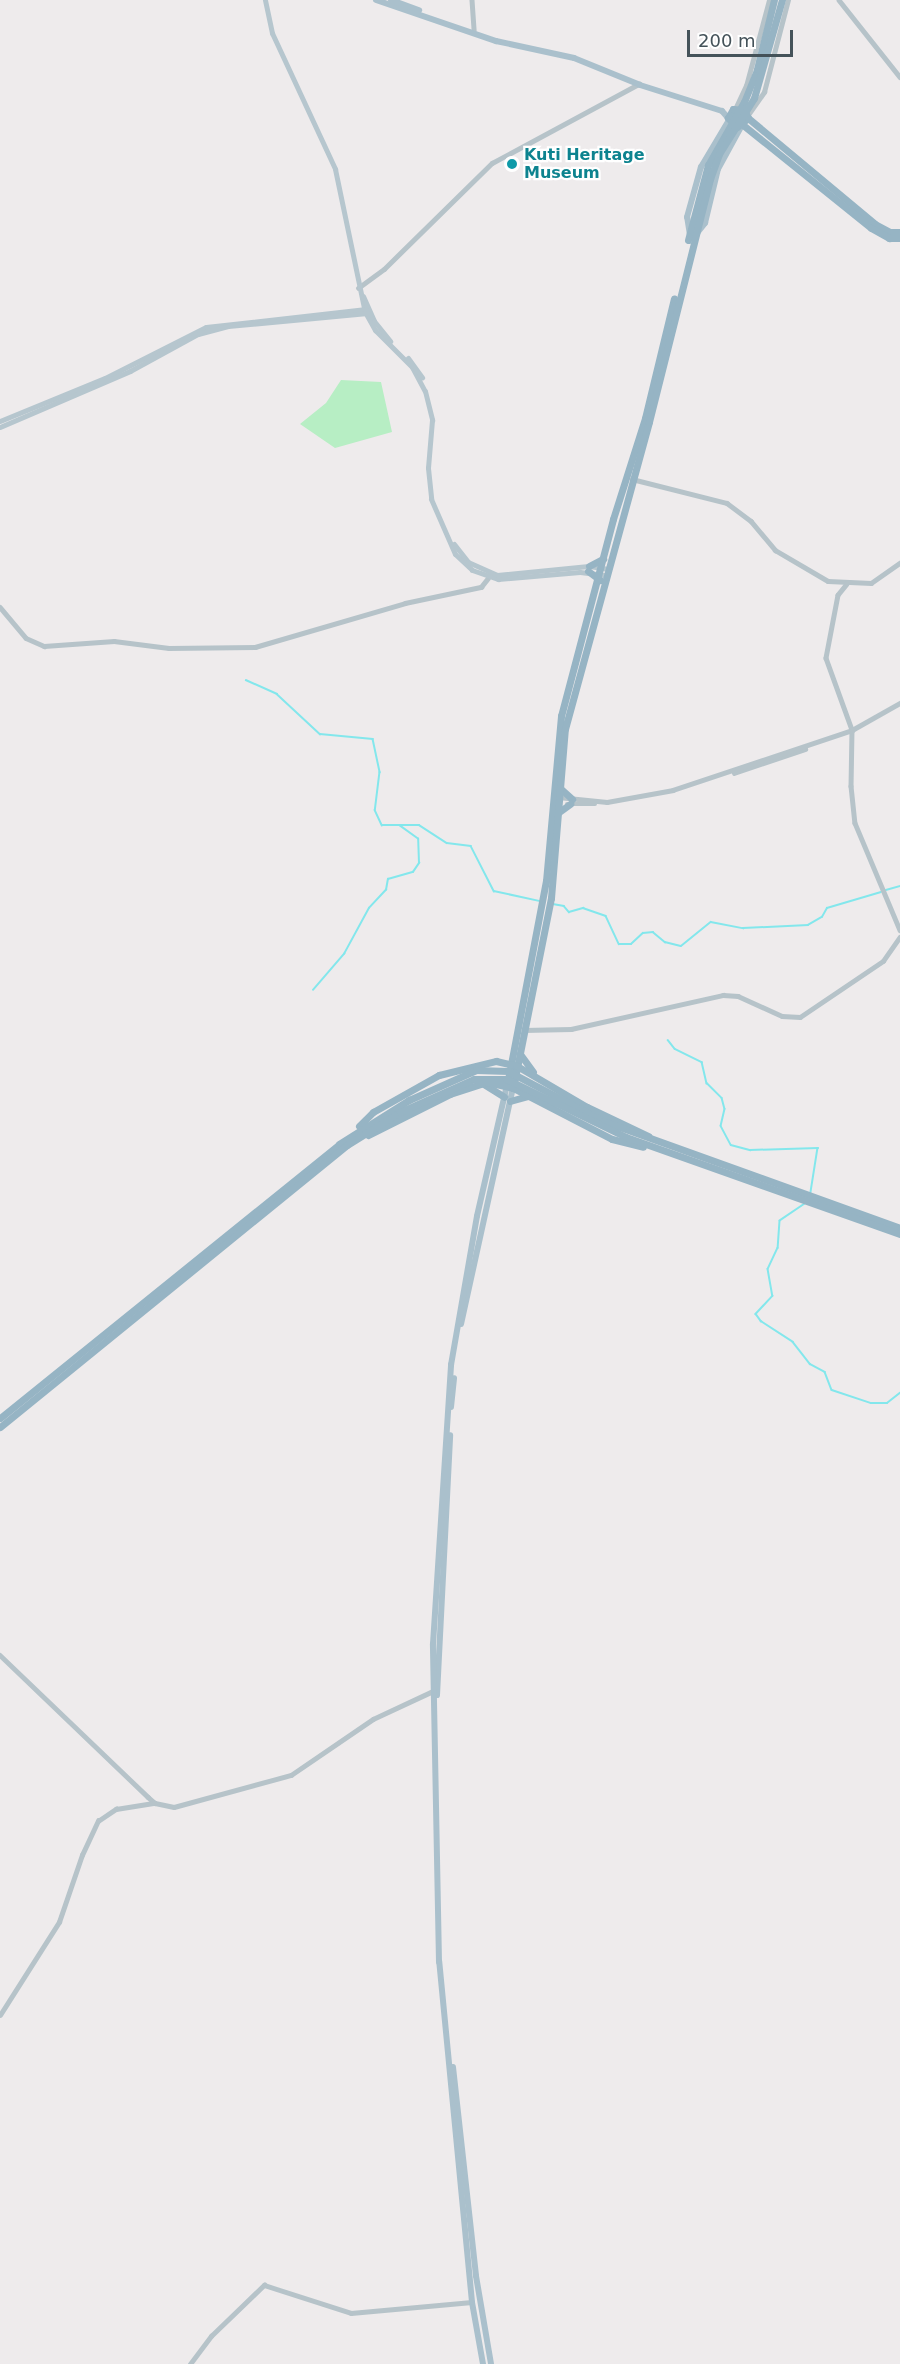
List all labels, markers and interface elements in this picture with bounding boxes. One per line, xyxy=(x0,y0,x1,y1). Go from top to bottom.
scale bar xyxy=(690,18,796,56)
text: 200 m xyxy=(698,30,756,51)
place label: Kuti Heritage Museum xyxy=(524,145,645,183)
marker: Kuti Heritage Museum xyxy=(505,157,519,171)

